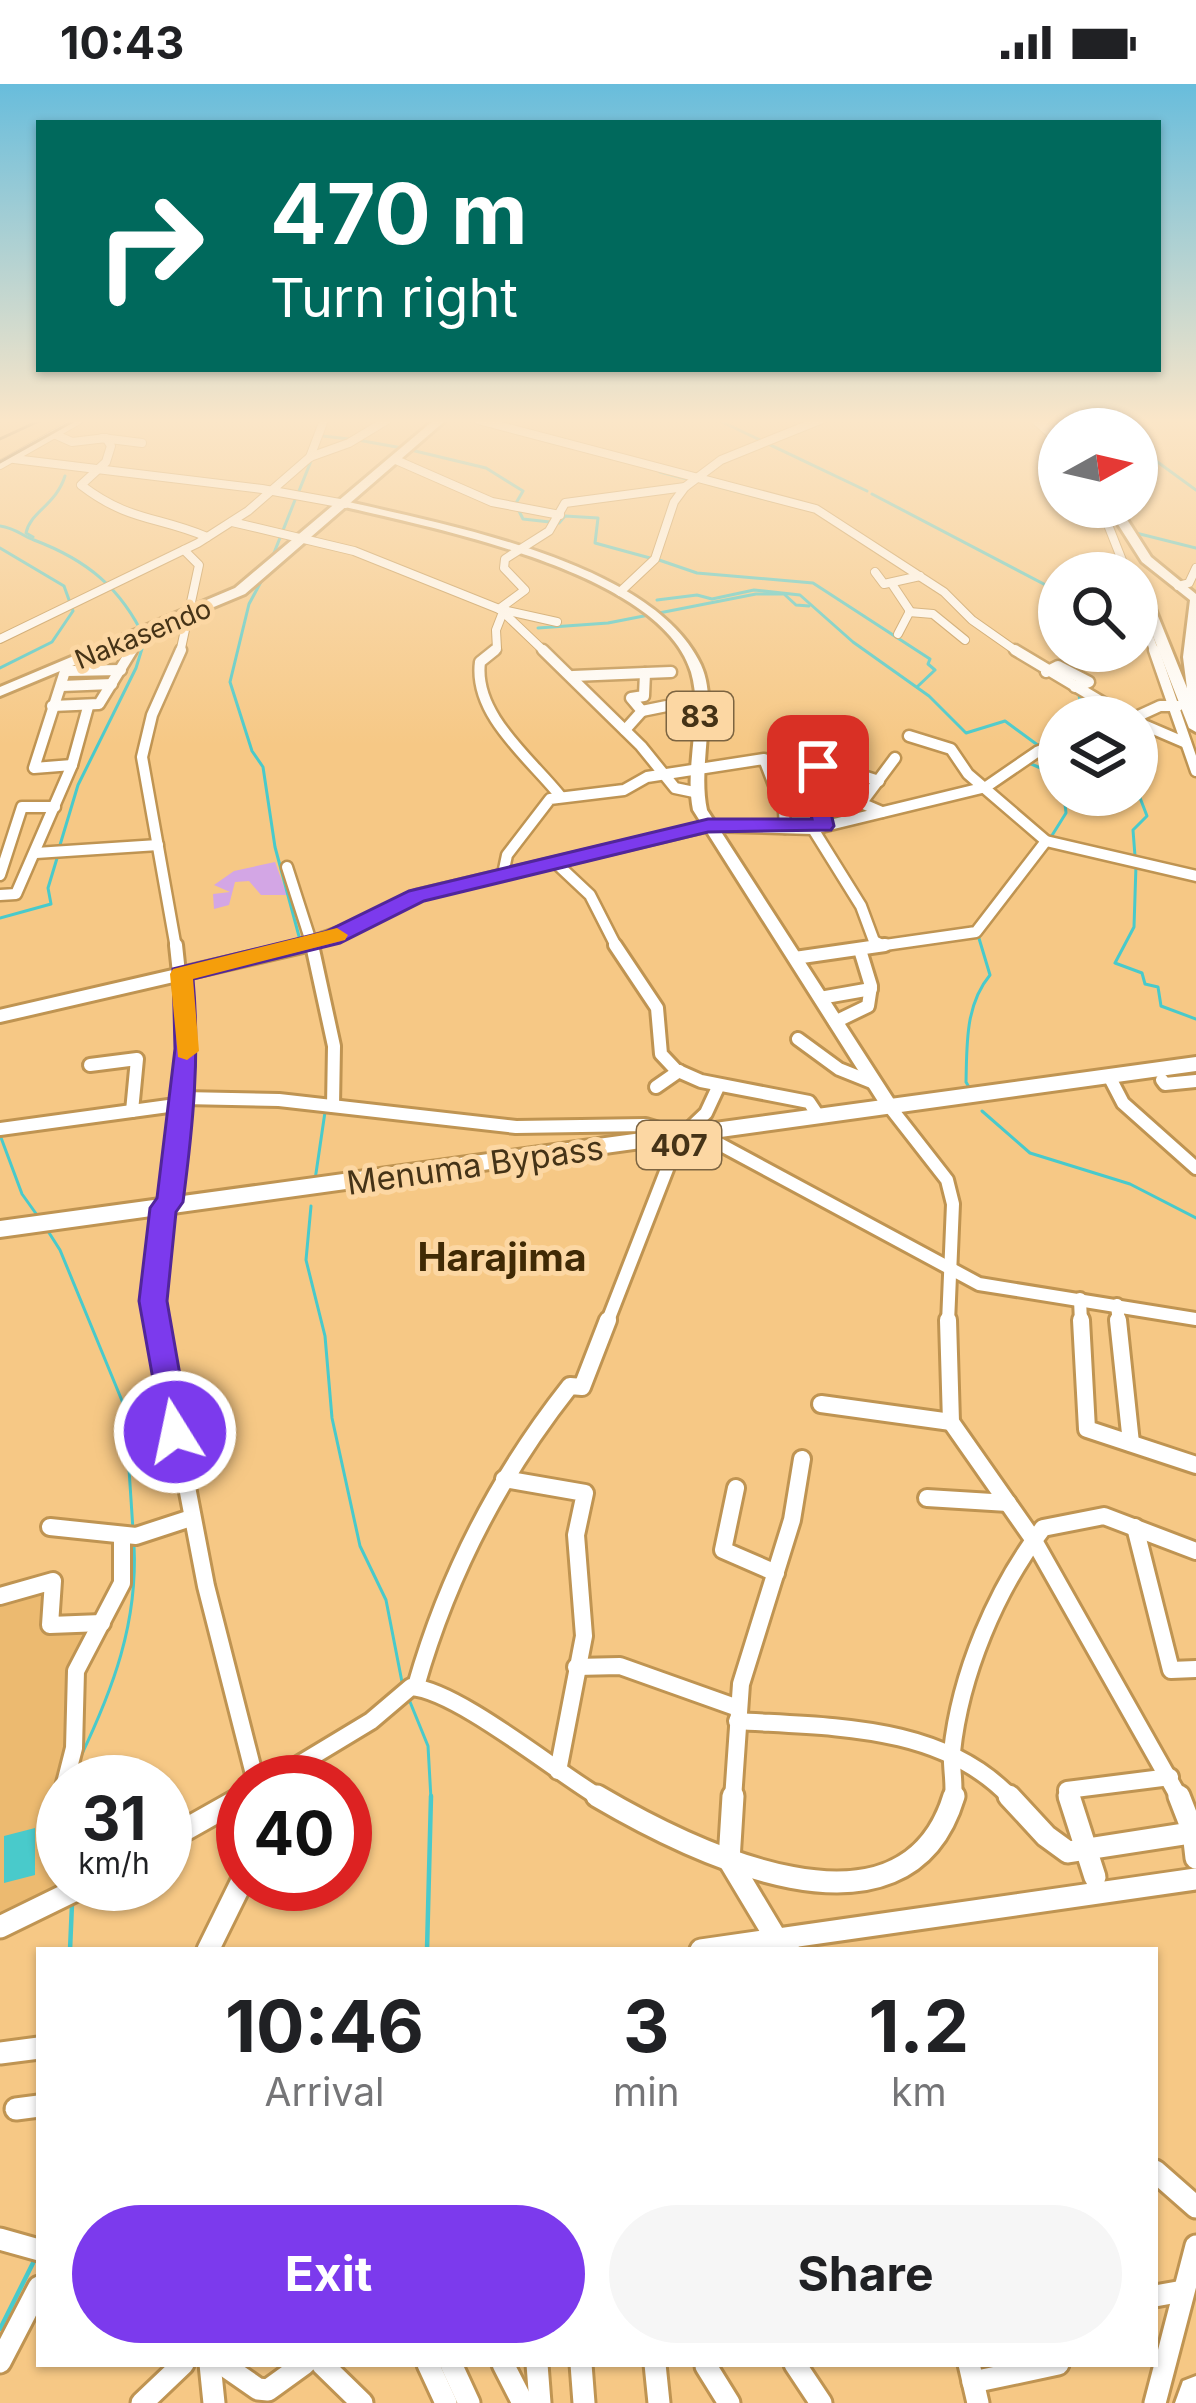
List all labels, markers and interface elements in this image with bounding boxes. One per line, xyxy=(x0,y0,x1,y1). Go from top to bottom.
text: 10:43 xyxy=(60,15,184,70)
text: 470 m xyxy=(270,163,528,264)
icon: right xyxy=(72,168,228,324)
text: Turn right xyxy=(270,265,518,330)
north arrow xyxy=(1038,408,1158,528)
map controls xyxy=(1038,408,1158,816)
button: search xyxy=(1038,552,1158,672)
street label: Nakasendo xyxy=(70,592,216,676)
road number: 83 xyxy=(667,692,733,740)
button: layers xyxy=(1038,696,1158,816)
pin xyxy=(767,715,869,817)
icon: arrive xyxy=(785,733,851,799)
road number: 407 xyxy=(637,1121,721,1169)
street label: Menuma Bypass xyxy=(344,1127,606,1203)
district label: Harajima xyxy=(417,1233,587,1280)
position arrow xyxy=(112,1369,238,1495)
speed limit sign: 40 xyxy=(216,1755,372,1911)
text: 31 xyxy=(82,1782,146,1854)
text: km/h xyxy=(78,1845,150,1881)
text: 10:46 xyxy=(225,1982,424,2069)
text: 3 xyxy=(623,1982,670,2069)
text: 1.2 xyxy=(869,1982,969,2069)
text: Arrival xyxy=(264,2068,384,2115)
text: min xyxy=(613,2068,680,2115)
text: km xyxy=(891,2068,947,2115)
button: Exit xyxy=(72,2205,585,2343)
button: Share xyxy=(609,2205,1122,2343)

